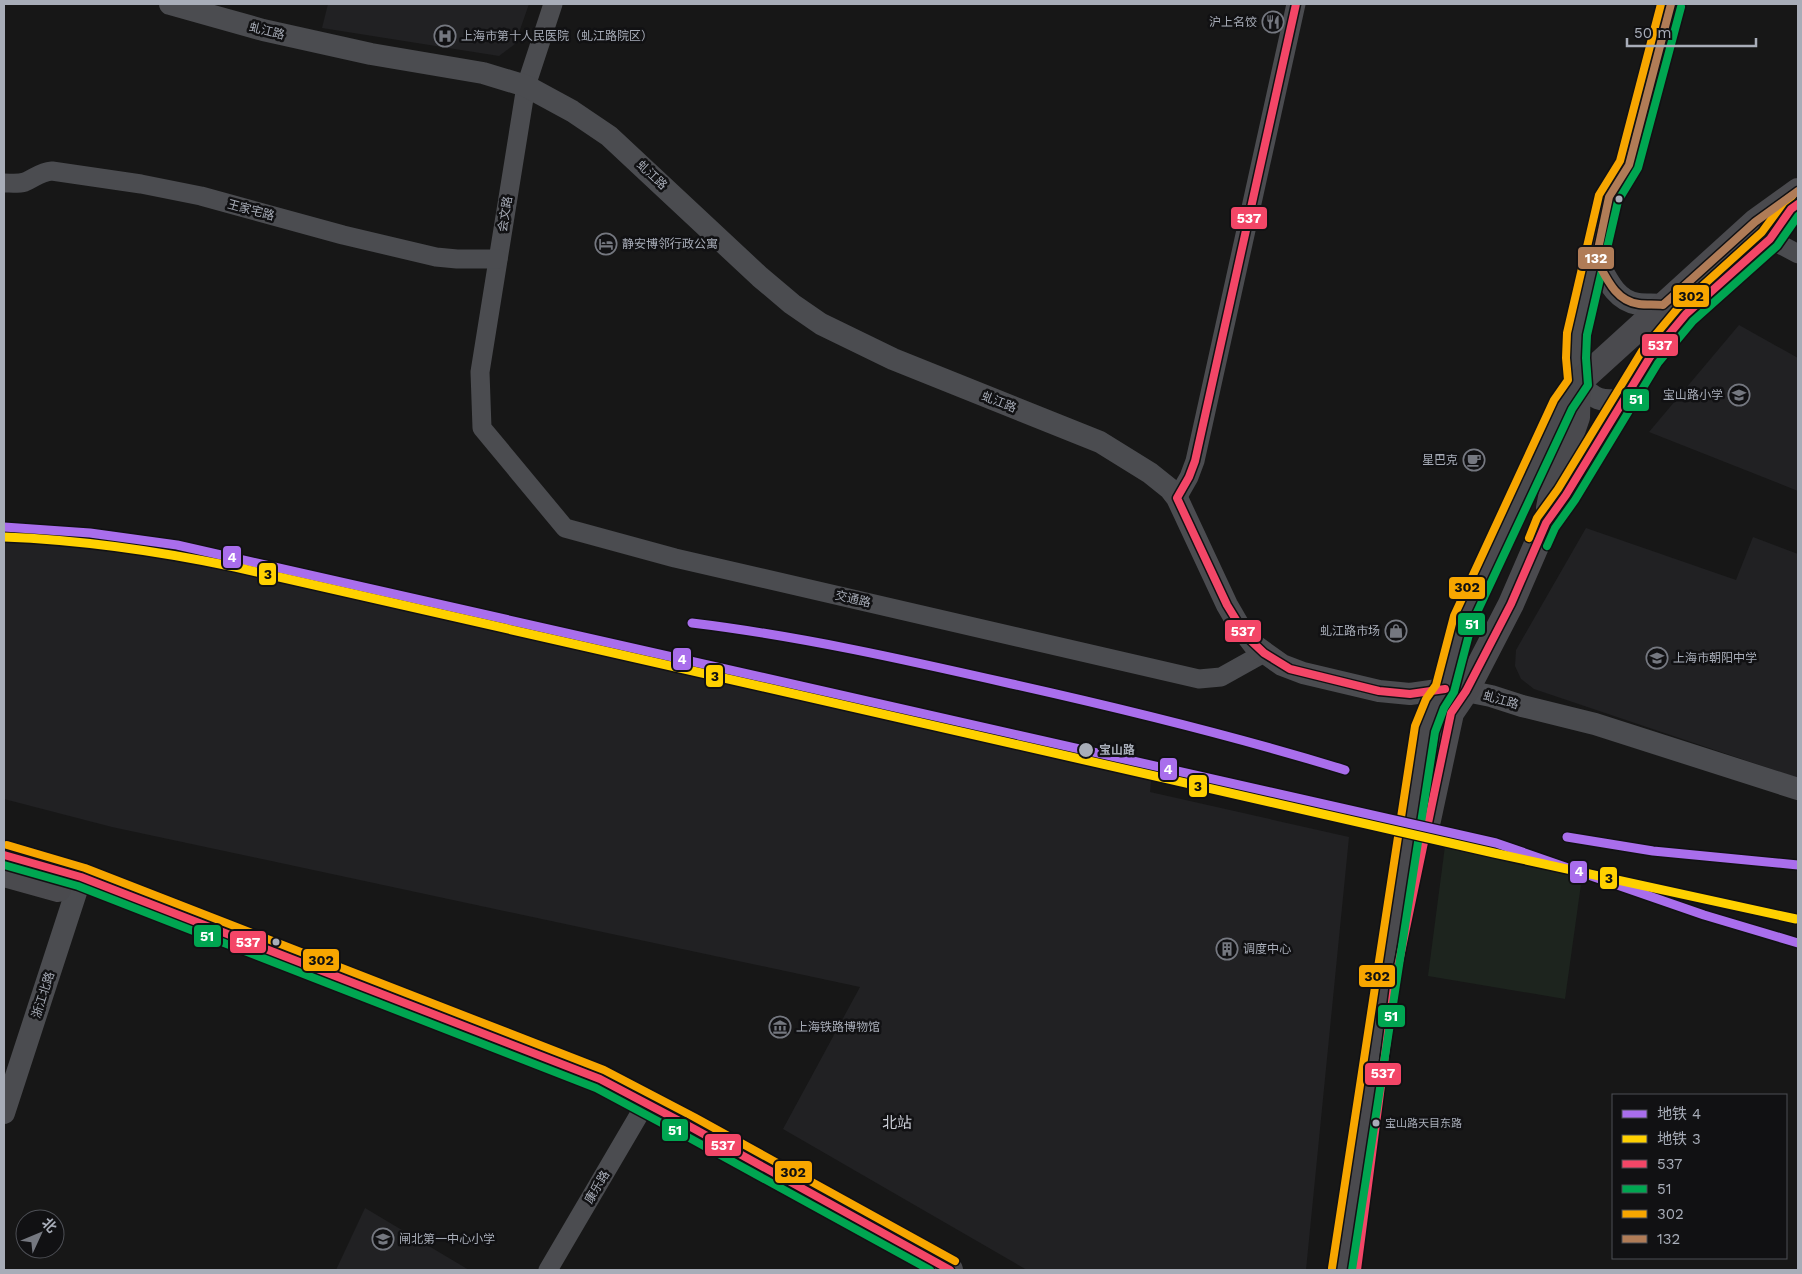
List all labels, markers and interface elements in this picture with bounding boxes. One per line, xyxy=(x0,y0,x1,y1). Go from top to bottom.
restaurant icon: 沪上名饺 xyxy=(1261,10,1285,34)
place label: 沪上名饺 xyxy=(1209,15,1257,29)
scale bar xyxy=(1627,15,1756,47)
street label: 虬江路 xyxy=(248,20,286,42)
hospital icon: 上海市第十人民医院（虬江路院区） xyxy=(433,24,457,48)
text: 50 m xyxy=(1634,24,1671,42)
place label: 上海市第十人民医院（虬江路院区） xyxy=(461,29,653,43)
street label: 虬江路 xyxy=(634,158,670,192)
unlabelled marker xyxy=(1614,194,1624,204)
street label: 会文路 xyxy=(495,195,515,233)
street label: 王家宅路 xyxy=(226,197,276,223)
line badge: 537 xyxy=(1230,206,1268,230)
text: 537 xyxy=(1237,210,1262,226)
hotel icon: 静安博邻行政公寓 xyxy=(594,232,618,256)
place label: 静安博邻行政公寓 xyxy=(622,237,718,251)
line badge: 132 xyxy=(1577,246,1615,270)
text: 132 xyxy=(1585,250,1607,266)
line badge: 302 xyxy=(1672,284,1710,308)
text: 302 xyxy=(1678,288,1704,304)
line badge: 537 xyxy=(1641,333,1679,357)
text: 537 xyxy=(1648,337,1673,353)
school or university icon: 宝山路小学 xyxy=(1727,383,1751,407)
line badge: 51 xyxy=(1622,388,1650,412)
place label: 宝山路小学 xyxy=(1663,388,1723,402)
street label: 虬江路 xyxy=(980,389,1018,415)
text: 51 xyxy=(1629,391,1643,407)
cafe icon: 星巴克 xyxy=(1462,448,1486,472)
place label: 星巴克 xyxy=(1422,453,1458,467)
line badge: 4 xyxy=(222,545,242,569)
text: 4 xyxy=(227,549,237,565)
line badge: 3 xyxy=(258,562,277,586)
text: 3 xyxy=(264,566,272,582)
line badge: 302 xyxy=(1448,576,1486,600)
text: 302 xyxy=(1454,579,1480,595)
street label: 交通路 xyxy=(834,588,872,610)
line badge: 51 xyxy=(1457,612,1486,636)
text: 51 xyxy=(1465,616,1479,632)
line badge: 537 xyxy=(1224,619,1262,643)
shop icon: 虬江路市场 xyxy=(1384,619,1408,643)
text: 537 xyxy=(1231,623,1256,639)
place label: 虬江路市场 xyxy=(1320,624,1380,638)
school or university icon: 上海市朝阳中学 xyxy=(1645,646,1669,670)
line badge: 4 xyxy=(672,647,692,671)
text: 4 xyxy=(677,651,687,667)
place label: 上海市朝阳中学 xyxy=(1673,651,1757,665)
line badge: 3 xyxy=(705,664,724,688)
text: 3 xyxy=(711,668,719,684)
street label: 虬江路 xyxy=(1482,688,1520,712)
marker: 宝山路 xyxy=(1077,741,1095,759)
place label: 宝山路 xyxy=(1099,743,1135,757)
line badge: 4 xyxy=(1159,757,1178,781)
text: 4 xyxy=(1163,761,1173,777)
line badge: 3 xyxy=(1188,774,1208,798)
text: 3 xyxy=(1194,778,1202,794)
line badge: 4 xyxy=(1569,860,1588,884)
text: 4 xyxy=(1574,863,1584,879)
line badge: 3 xyxy=(1599,866,1618,890)
text: 3 xyxy=(1605,870,1613,886)
line badge: 51 xyxy=(193,924,222,948)
text: 51 xyxy=(200,928,214,944)
line badge: 537 xyxy=(229,930,267,954)
text: 537 xyxy=(236,934,261,950)
unlabelled marker xyxy=(271,937,281,947)
building icon: 调度中心 xyxy=(1215,937,1239,961)
place label: 调度中心 xyxy=(1243,942,1291,956)
line badge: 302 xyxy=(302,948,340,972)
text: 302 xyxy=(308,952,334,968)
line badge: 302 xyxy=(1358,964,1396,988)
text: 302 xyxy=(1364,968,1390,984)
street label: 浙江北路 xyxy=(29,970,57,1020)
line badge: 51 xyxy=(1377,1004,1406,1028)
text: 51 xyxy=(1384,1008,1398,1024)
museum icon: 上海铁路博物馆 xyxy=(768,1015,792,1039)
place label: 上海铁路博物馆 xyxy=(796,1020,880,1034)
line badge: 537 xyxy=(1364,1062,1402,1086)
text: 537 xyxy=(1371,1065,1396,1081)
legend xyxy=(1612,1094,1787,1259)
text: 地铁 4 xyxy=(1657,1105,1701,1123)
district label: 北站 xyxy=(882,1114,912,1132)
place label: 宝山路天目东路 xyxy=(1385,1117,1462,1130)
line badge: 51 xyxy=(661,1118,689,1142)
marker: 宝山路天目东路 xyxy=(1371,1118,1381,1128)
text: 51 xyxy=(668,1122,682,1138)
text: 地铁 3 xyxy=(1657,1130,1701,1148)
line badge: 537 xyxy=(704,1133,742,1157)
text: 537 xyxy=(711,1137,736,1153)
text: 537 xyxy=(1657,1155,1682,1173)
line badge: 302 xyxy=(774,1160,813,1184)
text: 302 xyxy=(780,1164,806,1180)
street label: 康乐路 xyxy=(582,1168,612,1206)
text: 51 xyxy=(1657,1180,1672,1198)
text: 302 xyxy=(1657,1205,1684,1223)
north arrow xyxy=(15,1209,65,1259)
text: 北 xyxy=(39,1214,60,1236)
school or university icon: 闸北第一中心小学 xyxy=(371,1227,395,1251)
text: 132 xyxy=(1657,1230,1680,1248)
place label: 闸北第一中心小学 xyxy=(399,1232,495,1246)

